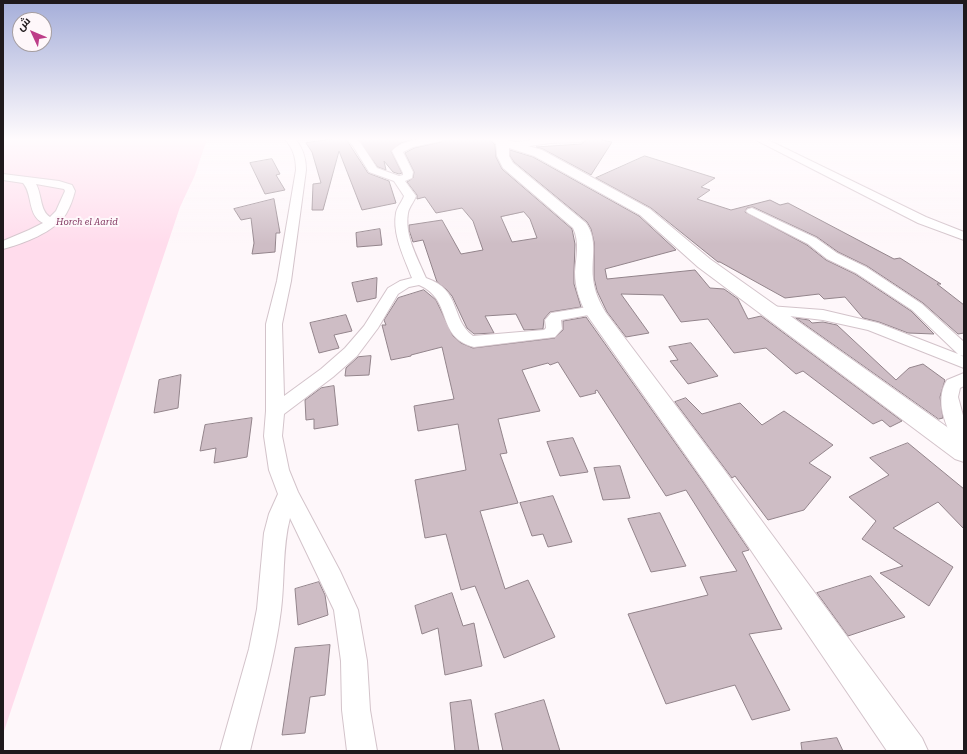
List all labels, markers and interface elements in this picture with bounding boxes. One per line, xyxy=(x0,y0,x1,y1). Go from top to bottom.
north arrow xyxy=(12,12,52,52)
text: ش xyxy=(14,14,33,34)
park label: Horch el Aarid xyxy=(56,217,118,227)

